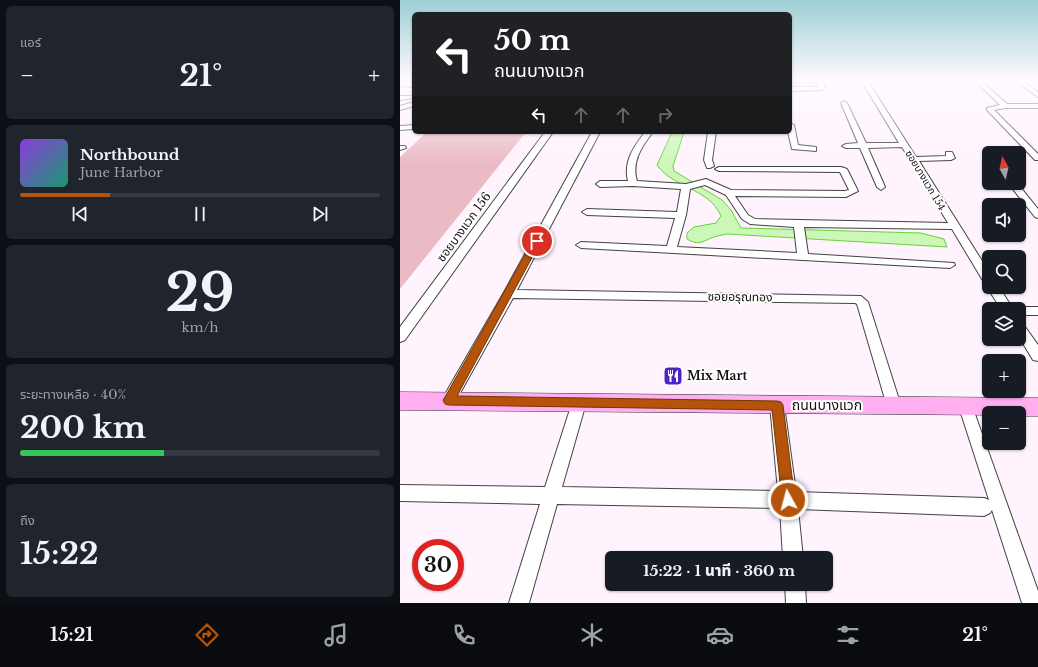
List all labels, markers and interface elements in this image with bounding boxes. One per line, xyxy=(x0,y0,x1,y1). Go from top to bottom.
text: 50 m xyxy=(494,23,570,58)
icon: left xyxy=(428,28,480,80)
text: แอร์ xyxy=(20,34,41,51)
text: 21° xyxy=(180,57,222,94)
text: ถนนบางแวก xyxy=(494,60,584,82)
text: − xyxy=(20,62,34,89)
text: + xyxy=(368,62,380,89)
icon: left xyxy=(528,104,550,126)
icon: ahead xyxy=(570,104,592,126)
icon: ahead xyxy=(612,104,634,126)
icon: right xyxy=(654,104,676,126)
text: Northbound xyxy=(80,145,179,164)
north arrow xyxy=(982,146,1026,190)
map controls xyxy=(982,146,1026,450)
street label: ซอยบางแวก 154 xyxy=(902,148,949,213)
text: June Harbor xyxy=(80,164,162,181)
street label: ซอยบางแวก 156 xyxy=(433,189,494,264)
button: sound xyxy=(982,198,1026,242)
icon: previous xyxy=(69,203,91,225)
icon: pause xyxy=(189,203,211,225)
icon: next xyxy=(309,203,331,225)
pin xyxy=(520,224,554,258)
icon: arrive xyxy=(526,230,548,252)
button: search xyxy=(982,250,1026,294)
text: 29 xyxy=(166,261,234,325)
street label: ซอยอรุณทอง xyxy=(707,288,773,305)
button: layers xyxy=(982,302,1026,346)
text: km/h xyxy=(182,319,218,336)
button: + xyxy=(982,354,1026,398)
restaurant icon: Mix Mart xyxy=(662,365,684,387)
place label: Mix Mart xyxy=(687,368,747,383)
text: ระยะทางเหลือ · 40% xyxy=(20,386,126,403)
street label: ถนนบางแวก xyxy=(792,396,862,414)
button: − xyxy=(982,406,1026,450)
text: 200 km xyxy=(20,409,146,446)
position arrow xyxy=(767,479,809,521)
text: ถึง xyxy=(20,512,35,529)
text: 15:22 xyxy=(20,535,99,572)
speed limit sign: 30 xyxy=(412,539,464,591)
text: 15:22 · 1 นาที · 360 m xyxy=(643,561,795,580)
icon: directions xyxy=(193,621,221,649)
icon: music xyxy=(322,621,350,649)
icon: phone xyxy=(450,621,478,649)
icon: climate xyxy=(578,621,606,649)
icon: car xyxy=(706,621,734,649)
icon: filters xyxy=(834,621,862,649)
text: 15:21 xyxy=(50,624,93,646)
text: 21° xyxy=(962,624,988,646)

